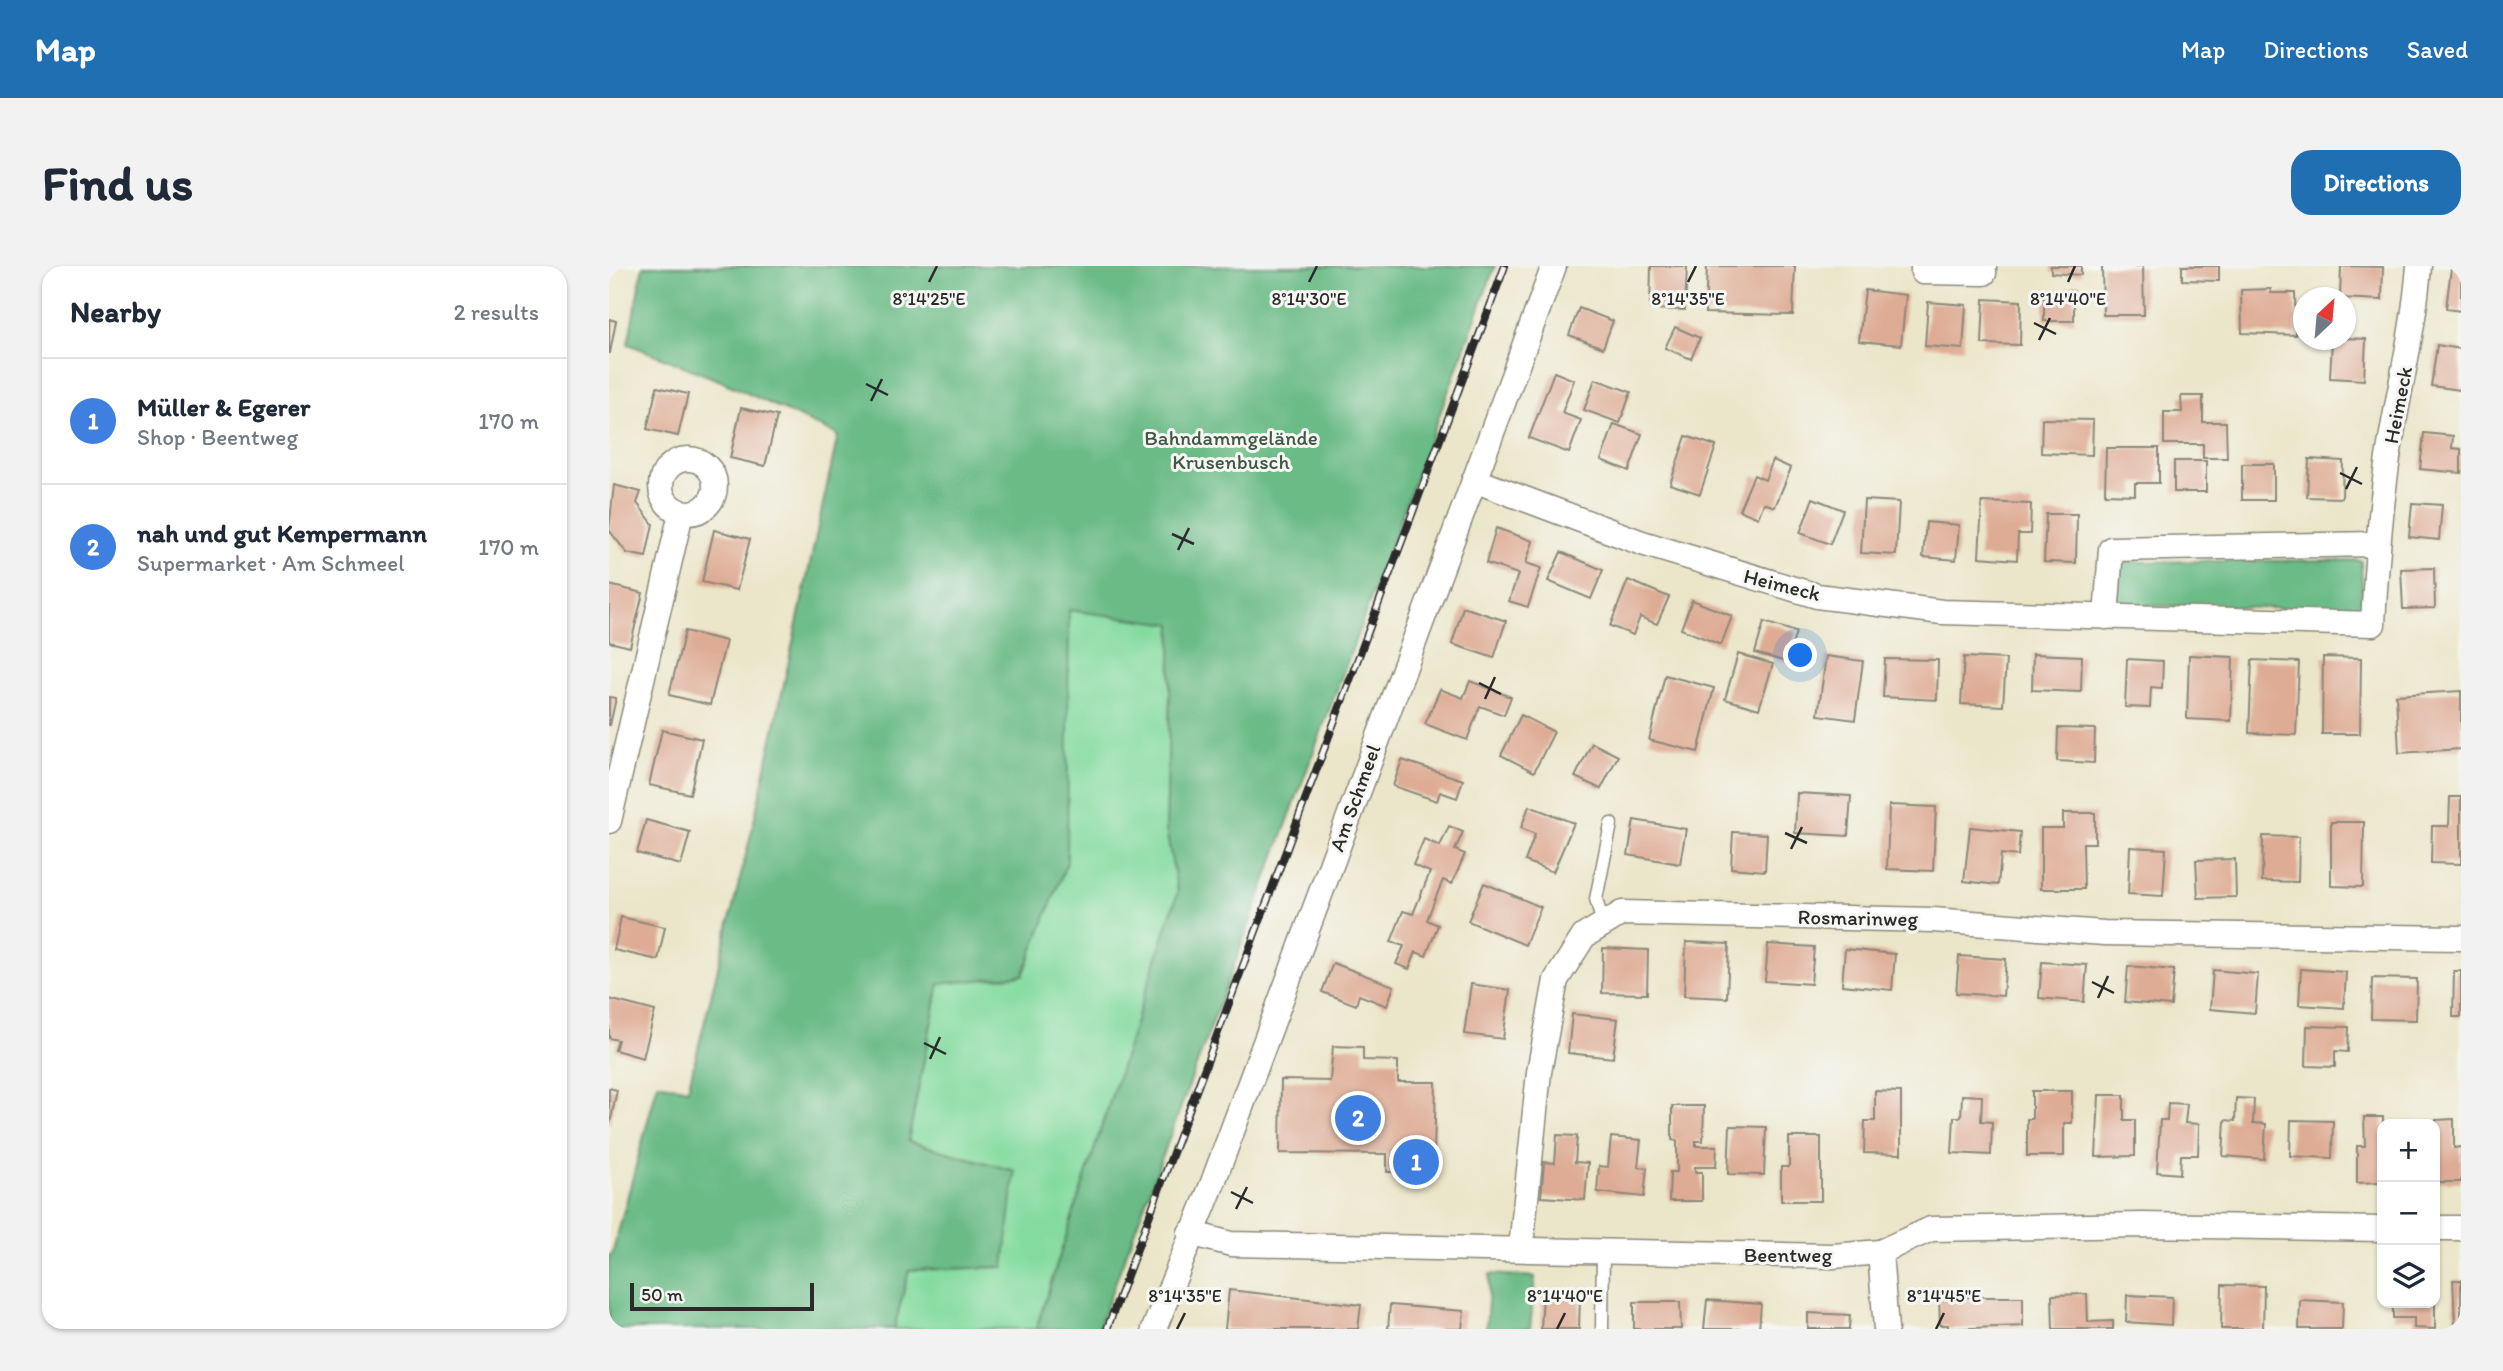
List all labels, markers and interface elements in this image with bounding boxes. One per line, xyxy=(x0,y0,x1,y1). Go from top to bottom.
text: Map xyxy=(35,30,96,69)
text: Map xyxy=(2181,35,2225,64)
text: Directions xyxy=(2263,35,2369,64)
text: Saved xyxy=(2407,35,2468,64)
button: Directions xyxy=(2291,150,2461,215)
text: Find us xyxy=(42,153,193,212)
north arrow xyxy=(2293,287,2356,350)
text: 8°14'25"E xyxy=(892,288,966,310)
text: 8°14'30"E xyxy=(1271,288,1347,310)
text: 8°14'35"E xyxy=(1651,288,1725,310)
text: 8°14'40"E xyxy=(2030,288,2106,310)
text: Nearby xyxy=(70,293,161,330)
text: 2 results xyxy=(453,298,539,326)
street label: Heimeck xyxy=(2378,364,2417,446)
text: Müller & Egerer xyxy=(137,391,310,423)
text: 1 xyxy=(88,407,98,435)
text: 170 m xyxy=(478,407,539,435)
text: Shop · Beentweg xyxy=(137,423,298,451)
park label: Bahndammgelände Krusenbusch xyxy=(1144,425,1318,474)
text: nah und gut Kempermann xyxy=(137,517,427,549)
text: 2 xyxy=(87,533,99,561)
text: 170 m xyxy=(478,533,539,561)
text: Supermarket · Am Schmeel xyxy=(137,549,405,577)
street label: Heimeck xyxy=(1741,563,1823,606)
your location xyxy=(1783,638,1817,672)
street label: Am Schmeel xyxy=(1324,741,1385,855)
street label: Rosmarinweg xyxy=(1798,904,1919,931)
pin: 2 xyxy=(1335,1092,1381,1144)
map controls xyxy=(2377,1119,2440,1308)
button: + xyxy=(2377,1119,2440,1182)
pin: 1 xyxy=(1393,1136,1439,1188)
button: − xyxy=(2377,1182,2440,1245)
street label: Beentweg xyxy=(1744,1242,1832,1267)
button: layers xyxy=(2377,1245,2440,1308)
scale bar xyxy=(630,1280,814,1312)
text: 50 m xyxy=(641,1283,683,1306)
text: 8°14'35"E xyxy=(1148,1285,1222,1307)
text: 8°14'40"E xyxy=(1527,1285,1603,1307)
text: 8°14'45"E xyxy=(1907,1285,1981,1307)

